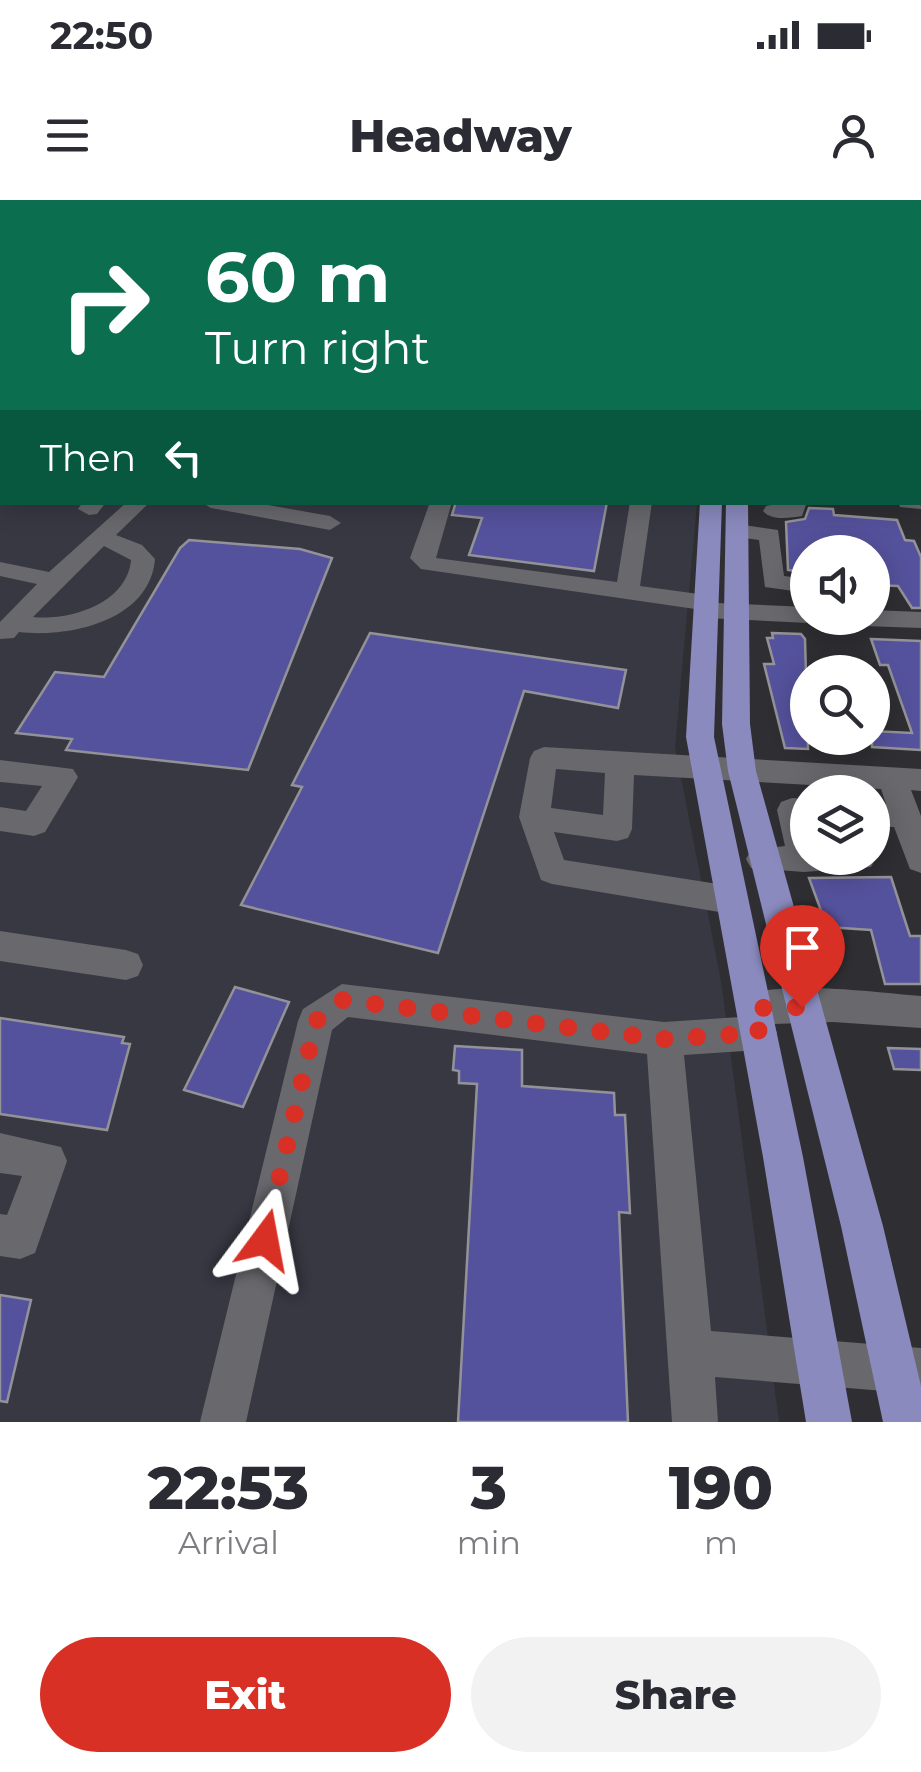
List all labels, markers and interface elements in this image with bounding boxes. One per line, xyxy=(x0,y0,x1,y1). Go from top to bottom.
text: 22:50 xyxy=(50,12,153,59)
icon: menu xyxy=(40,108,95,163)
text: Headway xyxy=(349,108,572,163)
icon: person xyxy=(826,108,881,163)
text: 60 m xyxy=(205,234,390,320)
icon: right xyxy=(40,240,170,370)
text: Turn right xyxy=(205,320,430,375)
icon: left xyxy=(156,430,211,485)
text: Then xyxy=(40,434,136,481)
map controls xyxy=(790,535,890,875)
button: sound xyxy=(790,535,890,635)
button: search xyxy=(790,655,890,755)
button: layers xyxy=(790,775,890,875)
pin xyxy=(760,905,845,1008)
icon: arrive xyxy=(775,920,830,975)
position arrow xyxy=(213,1188,317,1292)
text: 22:53 xyxy=(148,1451,309,1524)
text: 3 xyxy=(471,1451,507,1524)
text: 190 xyxy=(669,1451,773,1524)
text: Arrival xyxy=(178,1523,279,1562)
text: min xyxy=(457,1523,521,1562)
text: m xyxy=(704,1523,738,1562)
button: Exit xyxy=(40,1637,451,1752)
button: Share xyxy=(471,1637,881,1752)

